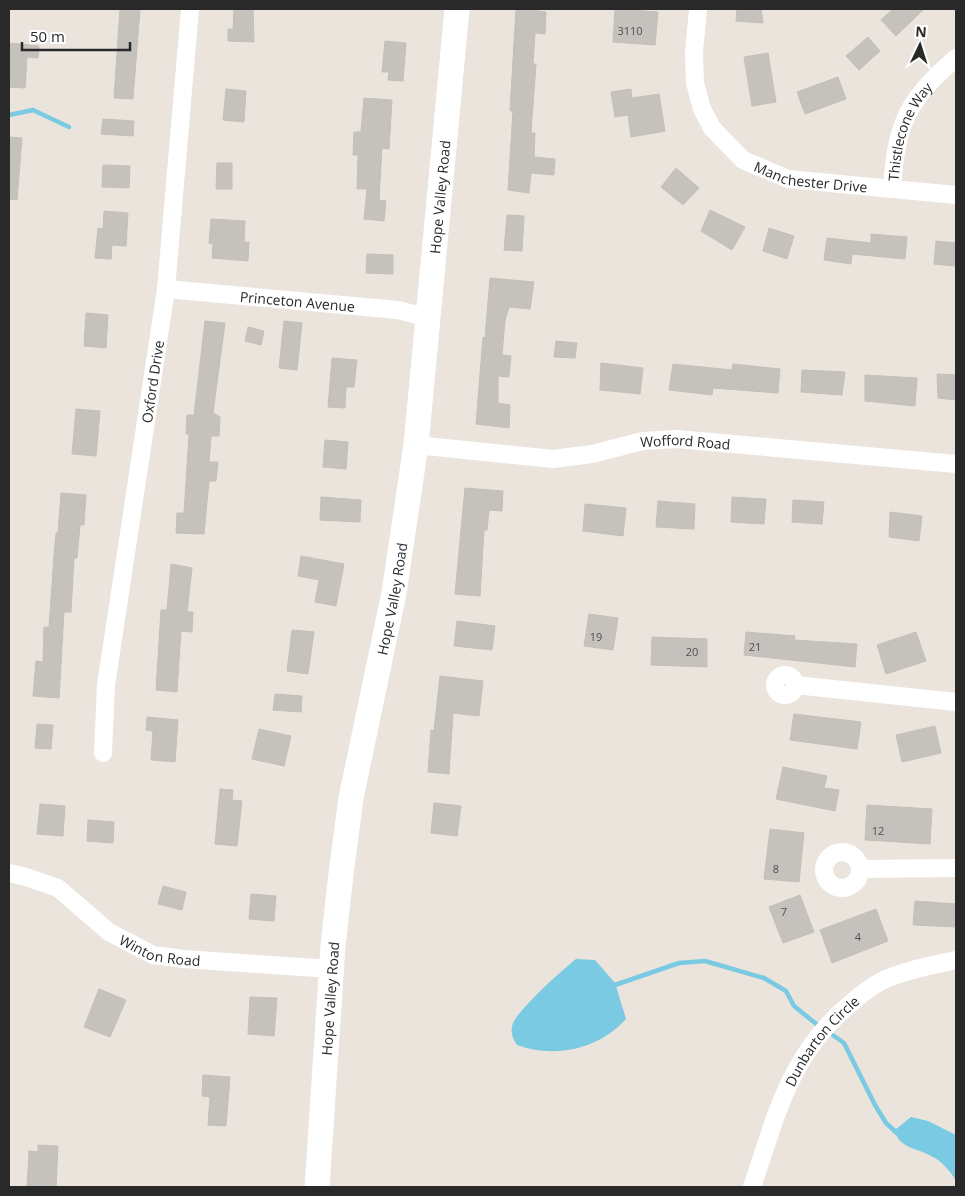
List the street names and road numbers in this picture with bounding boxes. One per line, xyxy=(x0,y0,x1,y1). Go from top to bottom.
street label: Thistlecone Way xyxy=(883,77,936,182)
street label: Hope Valley Road xyxy=(425,139,454,254)
street label: Manchester Drive xyxy=(751,156,868,196)
street label: Princeton Avenue xyxy=(239,286,356,316)
street label: Oxford Drive xyxy=(136,339,168,424)
street label: Wofford Road xyxy=(639,429,731,453)
street label: Hope Valley Road xyxy=(372,541,411,657)
street label: Winton Road xyxy=(116,930,201,970)
street label: Hope Valley Road xyxy=(316,940,343,1056)
street label: Dunbarton Circle xyxy=(780,991,863,1089)

